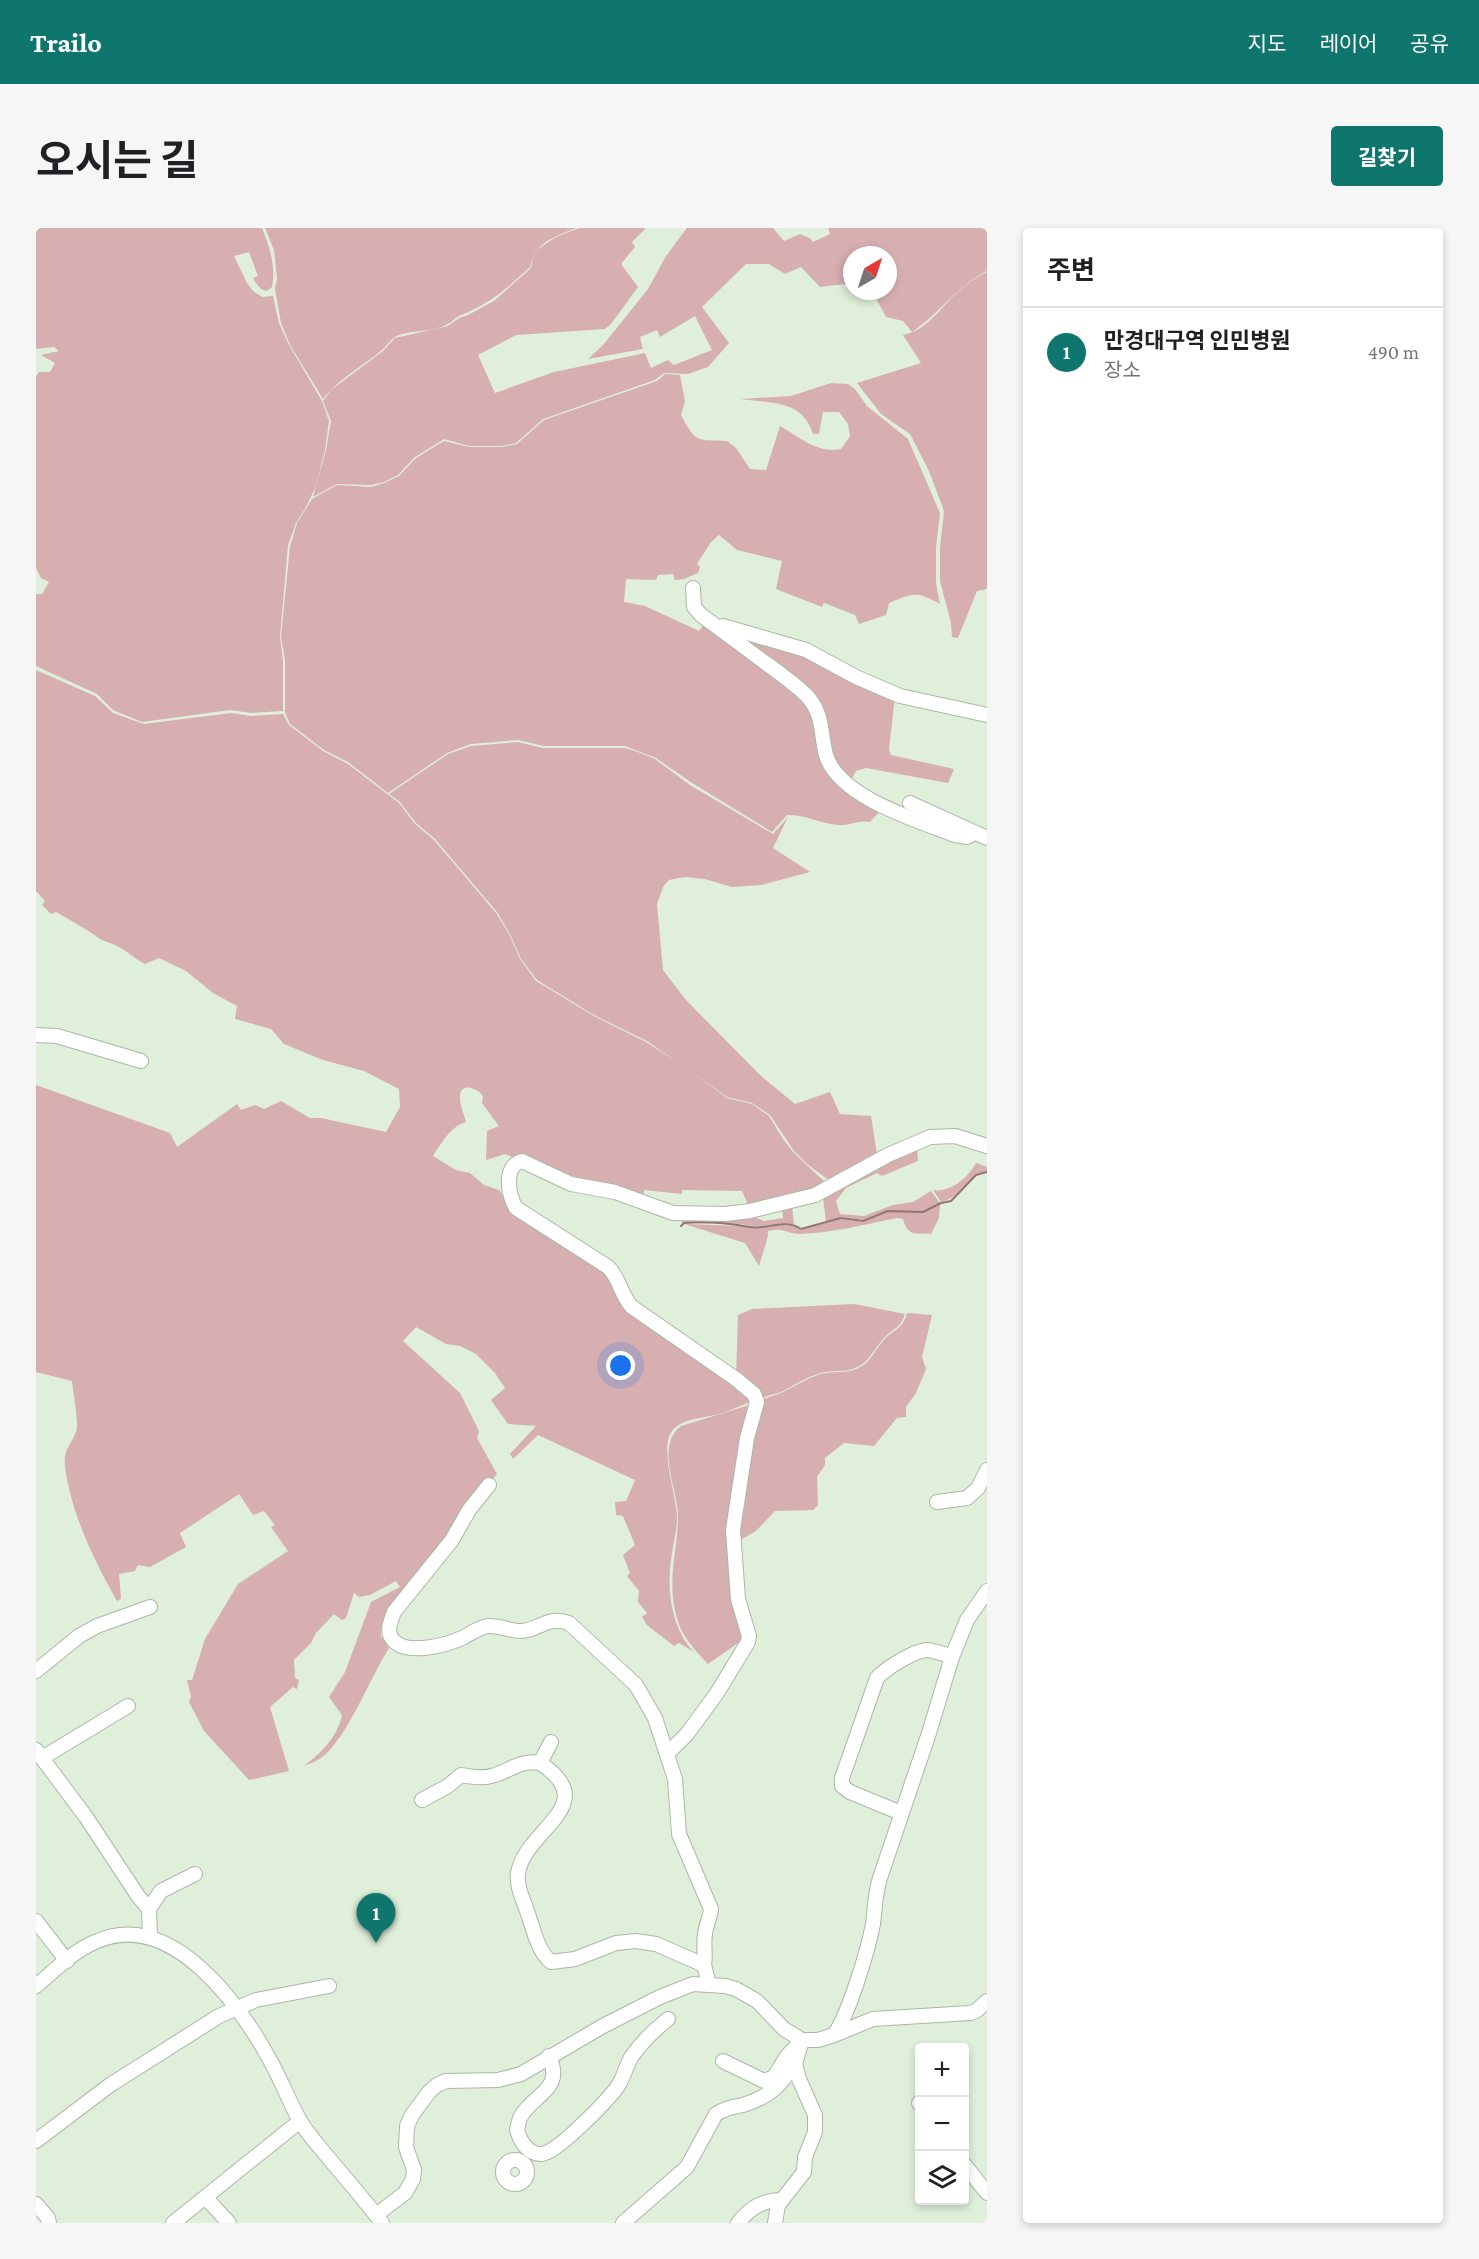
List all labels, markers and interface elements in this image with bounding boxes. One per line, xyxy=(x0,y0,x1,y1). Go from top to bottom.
text: Trailo xyxy=(30,27,102,58)
text: 지도 xyxy=(1248,32,1286,56)
text: 레이어 xyxy=(1319,32,1377,56)
text: 공유 xyxy=(1410,32,1449,56)
button: 길찾기 xyxy=(1331,126,1443,186)
text: 오시는 길 xyxy=(36,137,199,184)
north arrow xyxy=(843,246,897,300)
text: 주변 xyxy=(1047,256,1095,285)
text: 만경대구역 인민병원 xyxy=(1104,328,1290,353)
text: 1 xyxy=(1063,341,1070,363)
text: 490 m xyxy=(1368,341,1419,363)
text: 장소 xyxy=(1104,359,1141,381)
your location xyxy=(606,1351,635,1380)
pin: 1 xyxy=(356,1894,396,1943)
map controls xyxy=(915,2043,969,2205)
button: + xyxy=(915,2043,969,2097)
button: − xyxy=(915,2097,969,2151)
button: layers xyxy=(915,2151,969,2205)

